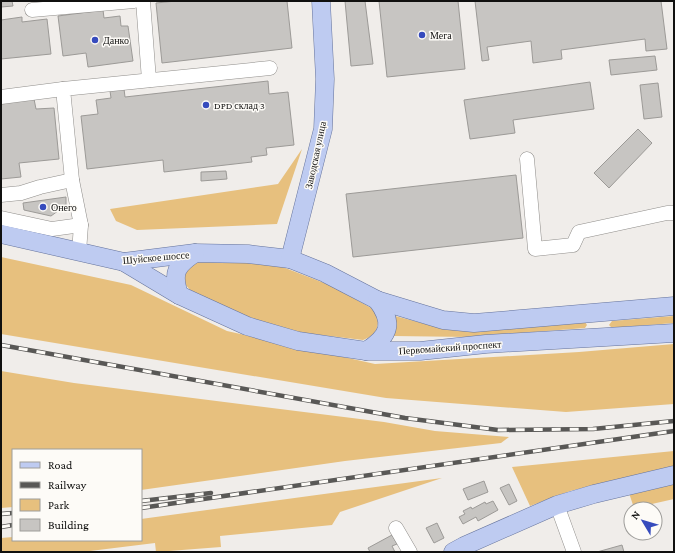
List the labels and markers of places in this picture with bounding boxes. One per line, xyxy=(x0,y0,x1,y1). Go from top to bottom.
marker: Мега xyxy=(417,30,427,40)
place label: Мега xyxy=(430,30,452,41)
marker: Данко xyxy=(90,35,100,45)
place label: Данко xyxy=(103,35,129,46)
marker: DPD склад 3 xyxy=(201,100,211,110)
place label: DPD склад 3 xyxy=(214,100,265,111)
marker: Онего xyxy=(38,202,48,212)
place label: Онего xyxy=(51,202,77,213)

